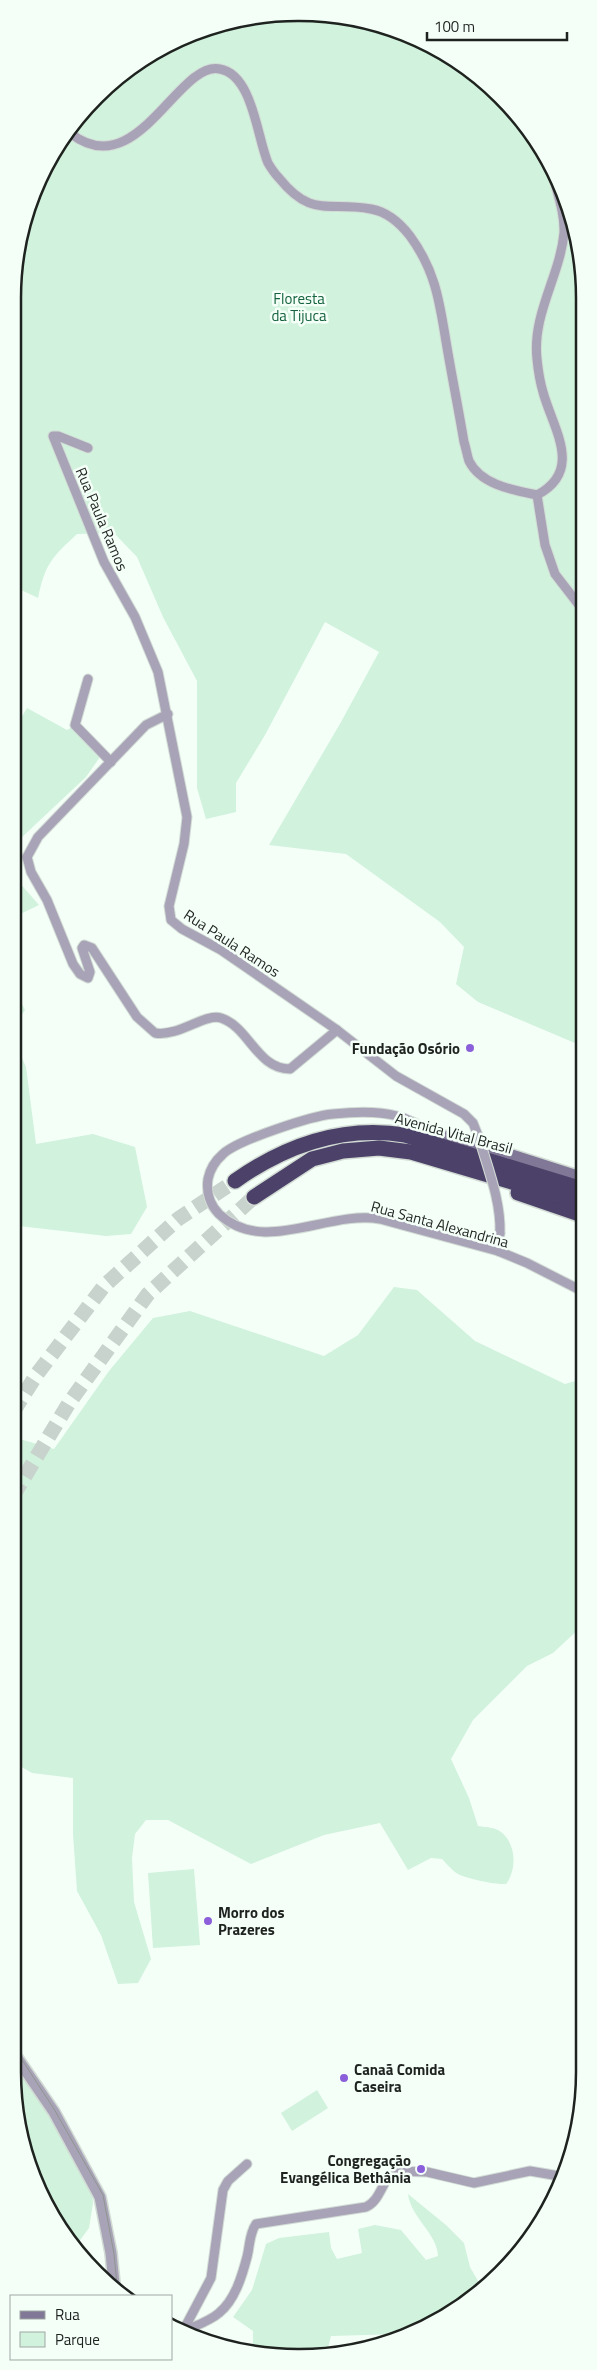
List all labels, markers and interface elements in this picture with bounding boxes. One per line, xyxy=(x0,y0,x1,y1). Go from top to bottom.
scale bar xyxy=(427,10,567,42)
text: 100 m xyxy=(434,15,475,38)
park label: Floresta da Tijuca xyxy=(271,287,327,327)
street label: Rua Paula Ramos xyxy=(70,464,134,574)
street label: Rua Paula Ramos xyxy=(179,903,285,983)
place label: Fundação Osório xyxy=(352,1037,460,1060)
marker: Fundação Osório xyxy=(464,1042,476,1054)
street label: Avenida Vital Brasil xyxy=(393,1106,515,1160)
street label: Rua Santa Alexandrina xyxy=(368,1195,512,1254)
place label: Morro dos Prazeres xyxy=(218,1901,285,1941)
marker: Morro dos Prazeres xyxy=(202,1915,214,1927)
place label: Canaã Comida Caseira xyxy=(354,2058,445,2098)
marker: Canaã Comida Caseira xyxy=(338,2072,350,2084)
place label: Congregação Evangélica Bethânia xyxy=(280,2149,411,2189)
marker: Congregação Evangélica Bethânia xyxy=(415,2163,427,2175)
legend xyxy=(10,2295,172,2360)
text: Rua xyxy=(55,2303,80,2326)
text: Parque xyxy=(55,2328,100,2351)

